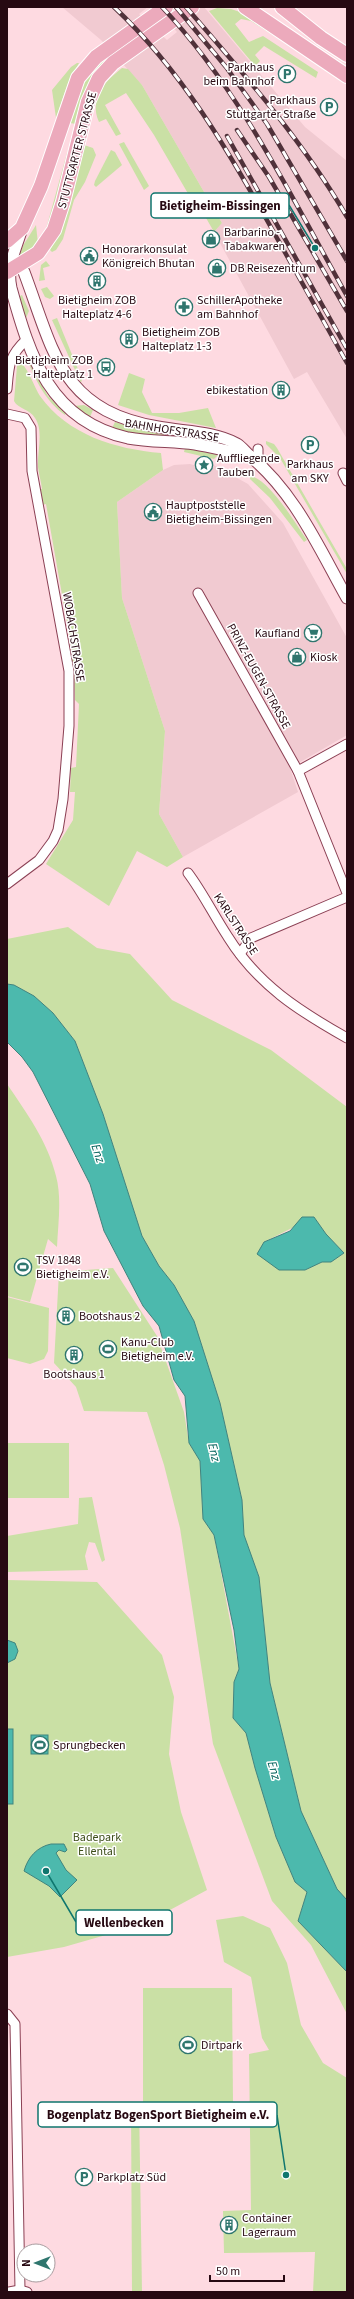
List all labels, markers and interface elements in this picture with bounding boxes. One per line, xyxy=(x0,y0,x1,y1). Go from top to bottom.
place label: Parkhaus beim Bahnhof xyxy=(203,59,274,90)
parking icon: Parkhaus beim Bahnhof xyxy=(277,64,297,84)
street label: STUTTGARTER STRASSE xyxy=(54,90,101,210)
place label: Parkhaus Stuttgarter Straße xyxy=(226,92,316,123)
parking icon: Parkhaus Stuttgarter Straße xyxy=(319,97,339,117)
callout: Bietigheim-Bissingen xyxy=(151,193,289,218)
text: Bietigheim-Bissingen xyxy=(159,197,281,215)
place label: Barbarino - Tabakwaren xyxy=(224,224,285,255)
shop icon: Barbarino - Tabakwaren xyxy=(201,229,221,249)
place label: Honorarkonsulat Königreich Bhutan xyxy=(102,241,195,272)
public building icon: Honorarkonsulat Königreich Bhutan xyxy=(79,246,99,266)
shop icon: DB Reisezentrum xyxy=(207,258,227,278)
place label: DB Reisezentrum xyxy=(230,260,316,277)
building icon: Bietigheim ZOB Halteplatz 4-6 xyxy=(87,271,107,291)
place label: Bietigheim ZOB Halteplatz 4-6 xyxy=(58,292,136,323)
place label: SchillerApotheke am Bahnhof xyxy=(197,292,282,323)
pharmacy icon: SchillerApotheke am Bahnhof xyxy=(174,297,194,317)
place label: Bietigheim ZOB Halteplatz 1-3 xyxy=(142,324,220,355)
building icon: Bietigheim ZOB Halteplatz 1-3 xyxy=(119,329,139,349)
place label: Bietigheim ZOB - Halteplatz 1 xyxy=(15,352,93,383)
bus stop icon: Bietigheim ZOB - Halteplatz 1 xyxy=(96,357,116,377)
building icon: ebikestation xyxy=(271,380,291,400)
place label: ebikestation xyxy=(206,382,268,399)
street label: BAHNHOFSTRASSE xyxy=(123,415,220,446)
parking icon: Parkhaus am SKY xyxy=(300,435,320,455)
place label: Auffliegende Tauben xyxy=(217,450,280,481)
place icon: Auffliegende Tauben xyxy=(194,455,214,475)
place label: Parkhaus am SKY xyxy=(287,456,333,487)
place label: Hauptpoststelle Bietigheim-Bissingen xyxy=(166,497,272,528)
public building icon: Hauptpoststelle Bietigheim-Bissingen xyxy=(143,502,163,522)
street label: WOBACHSTRASSE xyxy=(58,591,89,683)
street label: PRINZ-EUGEN-STRASSE xyxy=(222,620,295,732)
supermarket icon: Kaufland xyxy=(303,623,323,643)
place label: Kaufland xyxy=(255,625,300,642)
shop icon: Kiosk xyxy=(287,647,307,667)
place label: Kiosk xyxy=(310,649,337,666)
street label: KARLSTRASSE xyxy=(209,890,262,959)
water label: Enz xyxy=(87,1142,110,1166)
place label: TSV 1848 Bietigheim e.V. xyxy=(36,1252,109,1283)
sports icon: TSV 1848 Bietigheim e.V. xyxy=(13,1257,33,1277)
building icon: Bootshaus 2 xyxy=(56,1306,76,1326)
place label: Bootshaus 2 xyxy=(79,1308,140,1325)
place label: Kanu-Club Bietigheim e.V. xyxy=(121,1334,194,1365)
sports icon: Kanu-Club Bietigheim e.V. xyxy=(98,1339,118,1359)
building icon: Bootshaus 1 xyxy=(64,1345,84,1365)
place label: Bootshaus 1 xyxy=(43,1366,105,1383)
water label: Enz xyxy=(203,1441,225,1464)
sports icon: Sprungbecken xyxy=(30,1735,50,1755)
place label: Sprungbecken xyxy=(53,1737,126,1754)
water label: Enz xyxy=(263,1759,285,1782)
park label: Badepark Ellental xyxy=(73,1829,121,1860)
callout: Wellenbecken xyxy=(76,1910,172,1935)
text: Wellenbecken xyxy=(84,1914,164,1932)
sports icon: Dirtpark xyxy=(178,2035,198,2055)
place label: Dirtpark xyxy=(201,2037,242,2054)
callout: Bogenplatz BogenSport Bietigheim e.V. xyxy=(38,2102,277,2127)
text: Bogenplatz BogenSport Bietigheim e.V. xyxy=(47,2106,269,2124)
parking icon: Parkplatz Süd xyxy=(74,2167,94,2187)
place label: Parkplatz Süd xyxy=(97,2169,166,2186)
place label: Container Lagerraum xyxy=(242,2210,296,2241)
building icon: Container Lagerraum xyxy=(219,2215,239,2235)
north arrow xyxy=(16,2243,56,2283)
scale bar xyxy=(210,2257,284,2283)
text: N xyxy=(19,2259,34,2267)
text: 50 m xyxy=(216,2263,240,2280)

